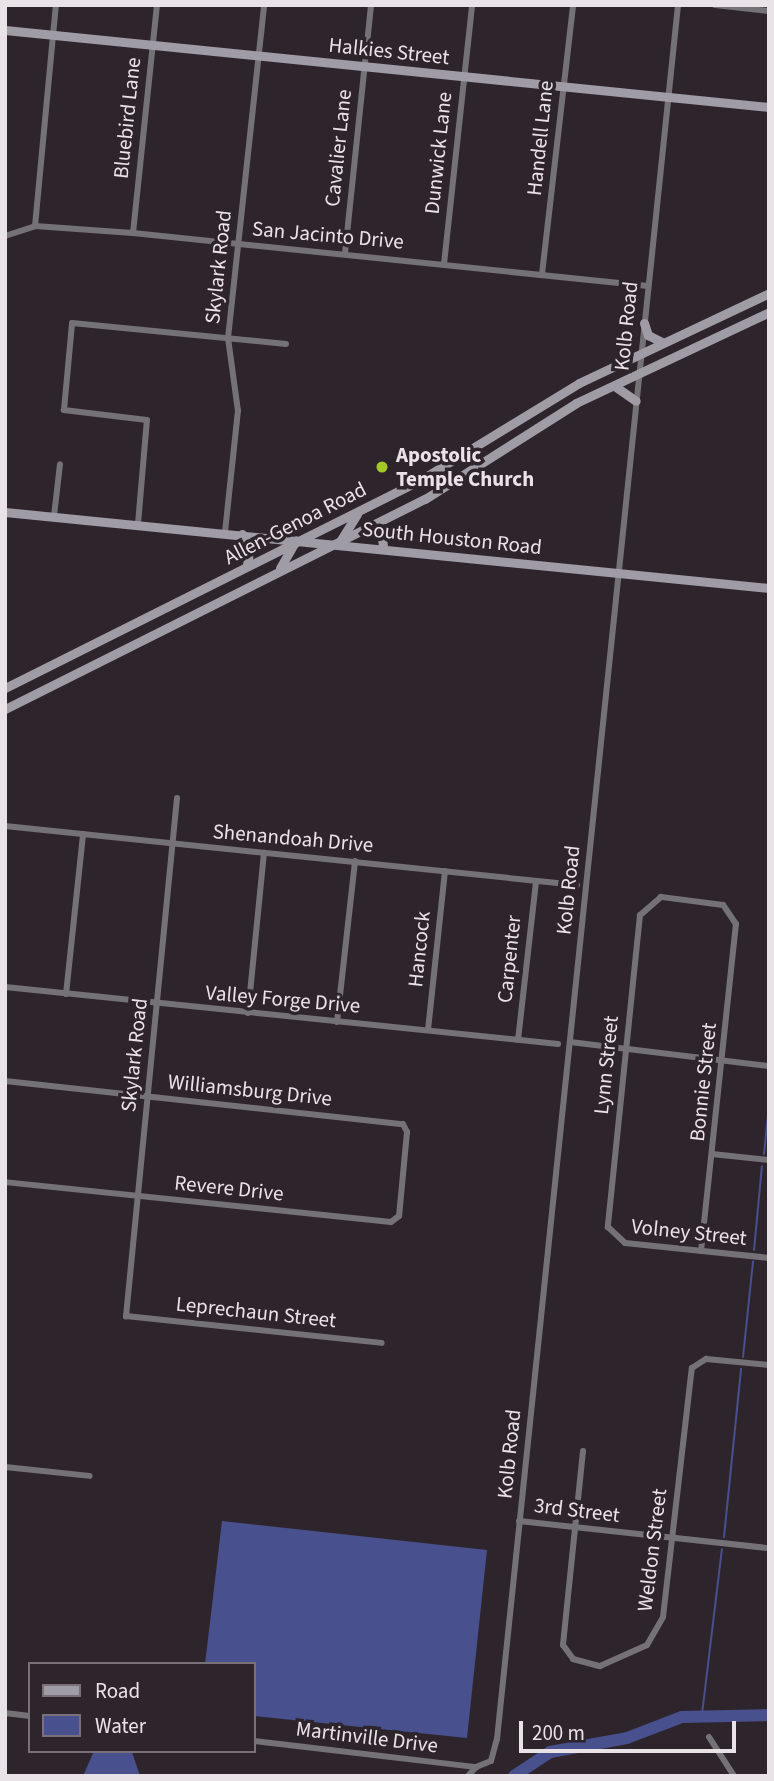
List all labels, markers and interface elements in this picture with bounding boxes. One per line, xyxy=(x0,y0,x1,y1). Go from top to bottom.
street label: Halkies Street xyxy=(327,32,451,70)
street label: Bluebird Lane xyxy=(108,56,146,180)
street label: Handell Lane xyxy=(521,79,559,197)
street label: Cavalier Lane xyxy=(319,88,357,208)
street label: Dunwick Lane xyxy=(419,91,457,215)
street label: Skylark Road xyxy=(199,209,237,325)
street label: San Jacinto Drive xyxy=(251,216,405,254)
street label: Kolb Road xyxy=(609,280,643,372)
place label: Apostolic Temple Church xyxy=(396,442,534,492)
marker: Apostolic Temple Church xyxy=(374,459,390,475)
street label: Allen-Genoa Road xyxy=(220,476,370,570)
street label: South Houston Road xyxy=(361,516,543,560)
street label: Shenandoah Drive xyxy=(212,818,374,858)
street label: Kolb Road xyxy=(551,844,585,936)
street label: Hancock xyxy=(402,910,436,988)
street label: Carpenter xyxy=(492,914,526,1004)
street label: Valley Forge Drive xyxy=(205,980,361,1018)
street label: Skylark Road xyxy=(115,997,153,1113)
street label: Lynn Street xyxy=(588,1014,624,1116)
street label: Bonnie Street xyxy=(684,1021,722,1143)
street label: Williamsburg Drive xyxy=(167,1069,333,1111)
street label: Revere Drive xyxy=(173,1170,285,1206)
street label: Volney Street xyxy=(630,1213,748,1251)
street label: Leprechaun Street xyxy=(175,1291,337,1333)
street label: Kolb Road xyxy=(492,1408,526,1500)
street label: Weldon Street xyxy=(632,1487,672,1613)
street label: 3rd Street xyxy=(533,1492,621,1528)
legend xyxy=(28,1662,256,1753)
text: Road xyxy=(95,1676,140,1706)
scale bar xyxy=(522,1708,739,1752)
text: Water xyxy=(95,1711,146,1741)
street label: Martinville Drive xyxy=(295,1716,439,1758)
text: 200 m xyxy=(532,1718,585,1748)

